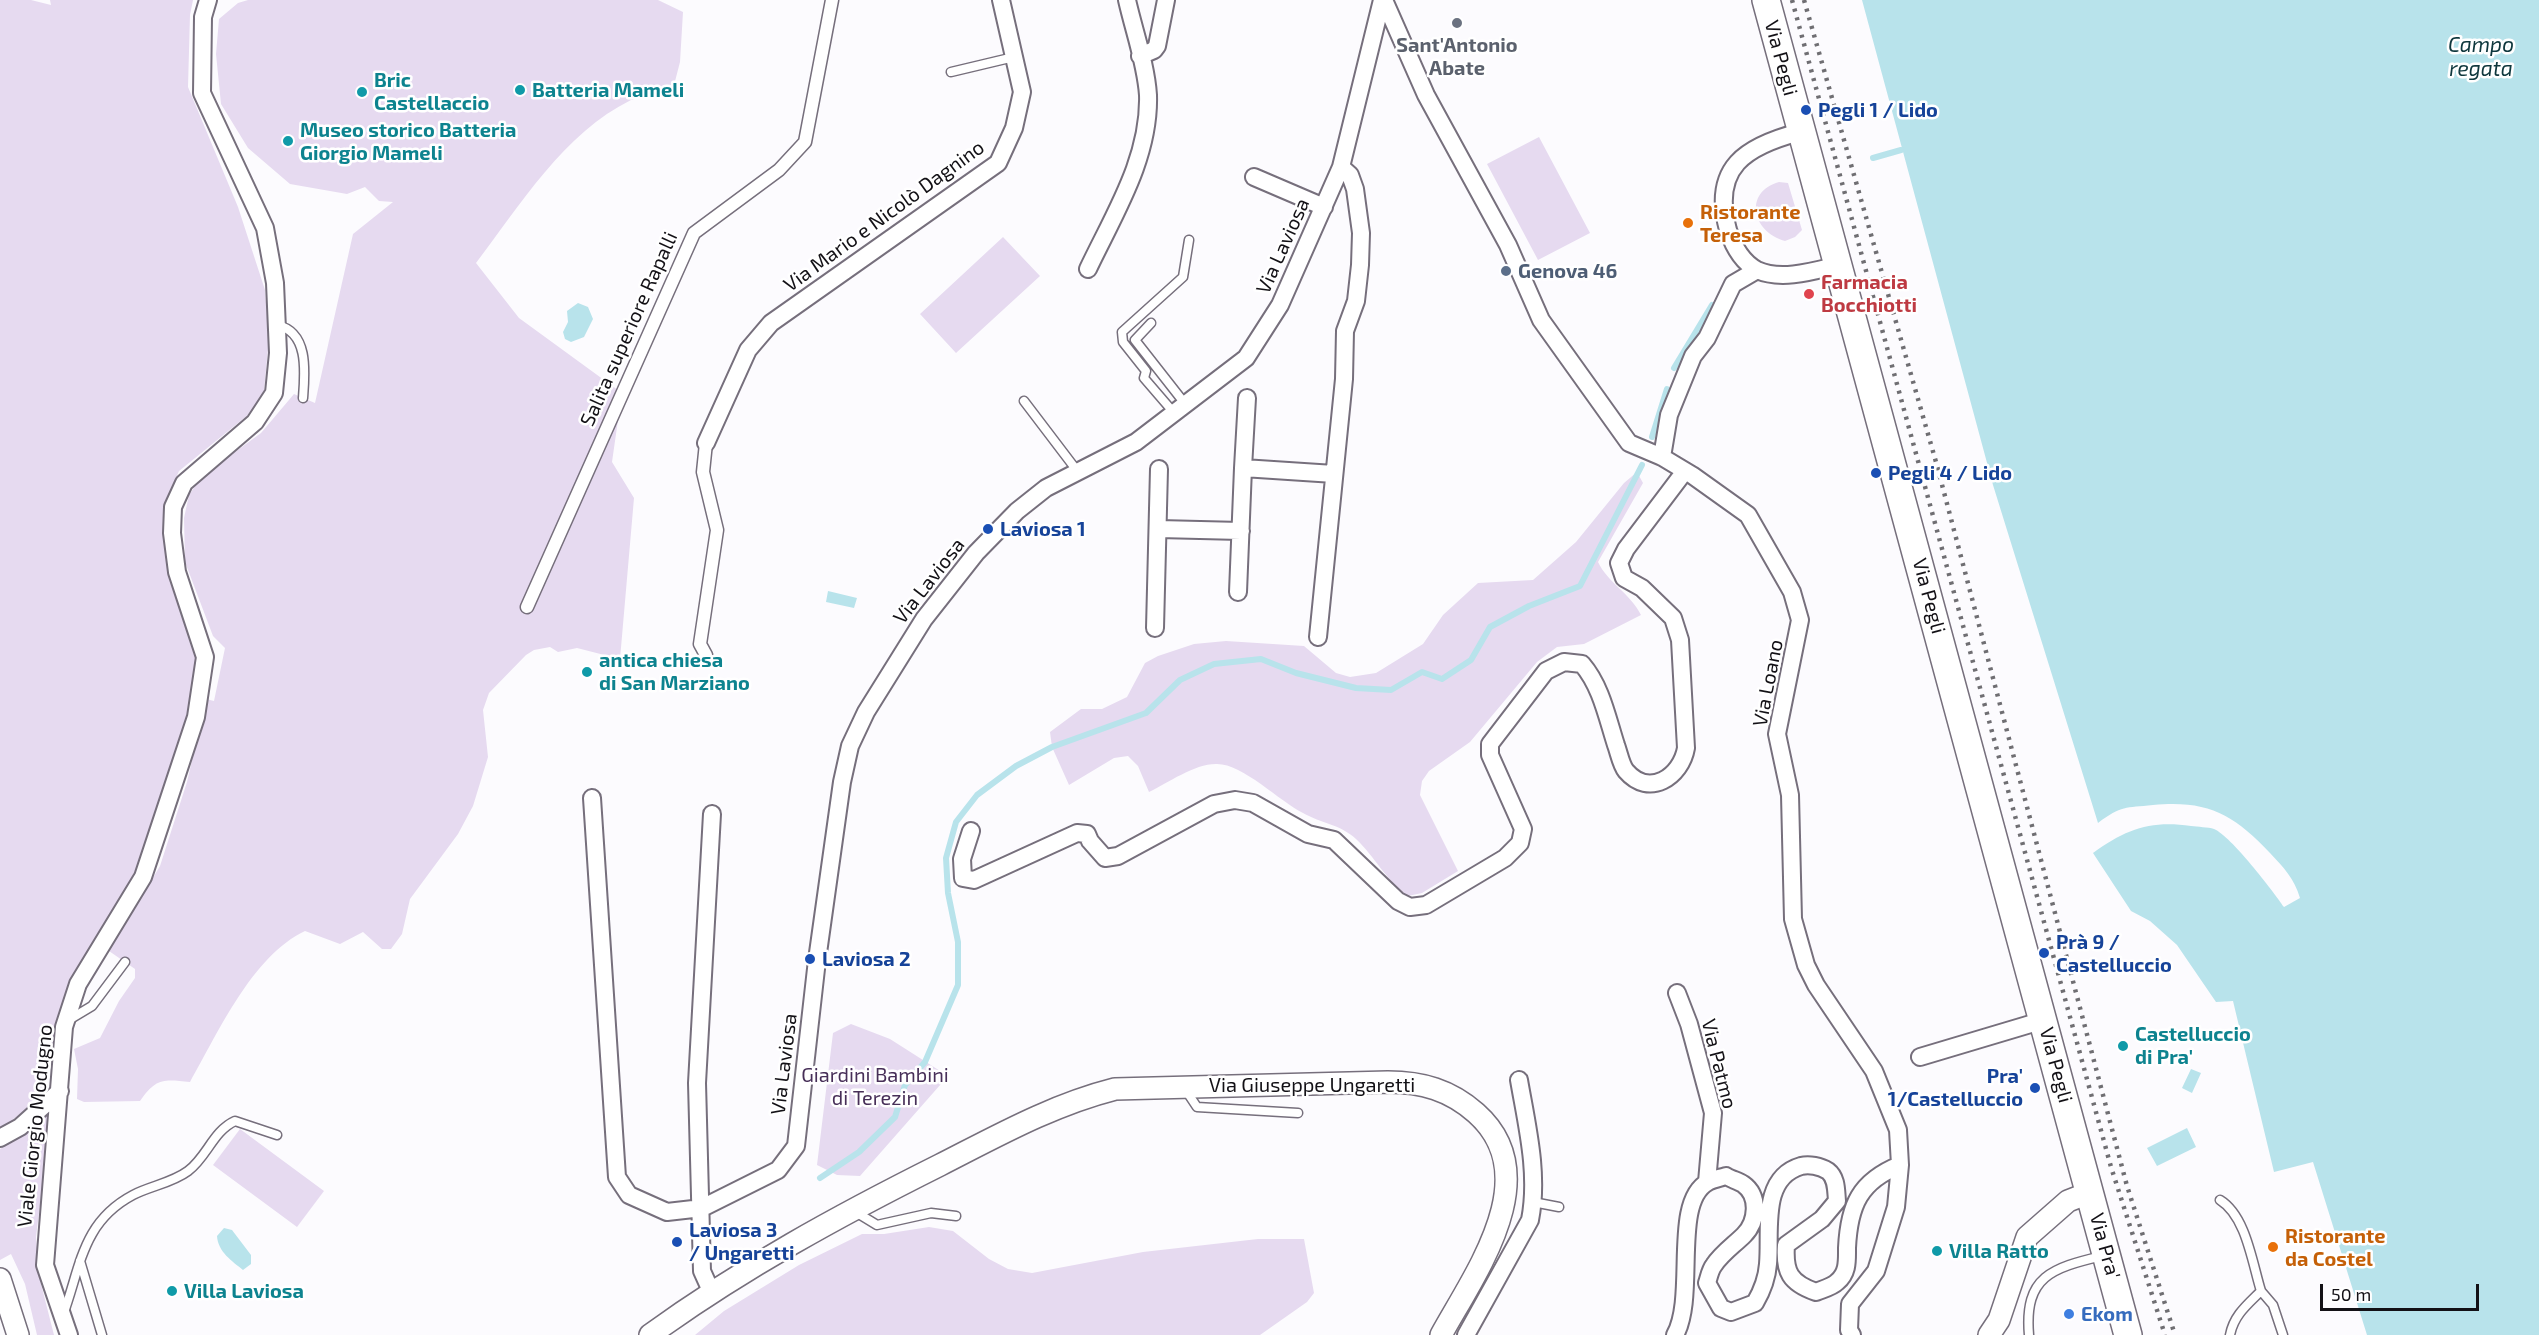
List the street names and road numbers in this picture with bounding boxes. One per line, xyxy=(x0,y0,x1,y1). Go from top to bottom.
street label: Via Pegli xyxy=(1759,18,1803,98)
street label: Via Mario e Nicolò Dagnino xyxy=(779,135,989,297)
street label: Via Laviosa xyxy=(1251,195,1315,297)
street label: Salita superiore Rapalli xyxy=(575,228,683,430)
street label: Via Laviosa xyxy=(888,533,970,629)
street label: Via Pegli xyxy=(1907,556,1951,636)
street label: Via Loano xyxy=(1748,637,1788,729)
street label: Via Laviosa xyxy=(766,1012,802,1116)
street label: Via Patmo xyxy=(1696,1017,1742,1111)
street label: Viale Giorgio Modugno xyxy=(12,1023,58,1229)
street label: Via Pegli xyxy=(2034,1025,2078,1105)
street label: Via Giuseppe Ungaretti xyxy=(1209,1073,1415,1097)
street label: Via Pra' xyxy=(2085,1210,2125,1282)

